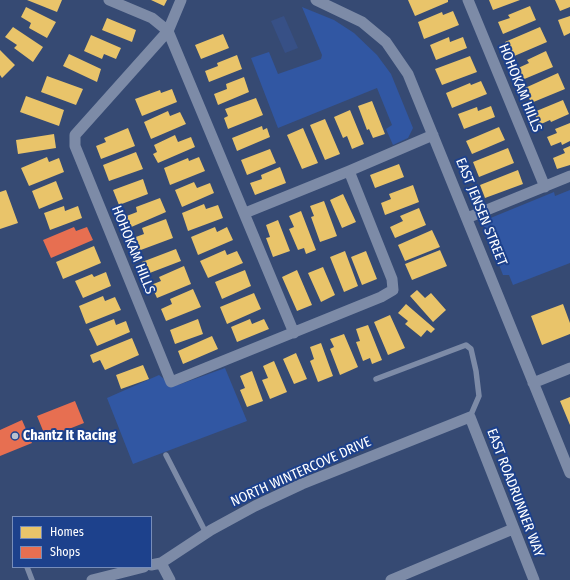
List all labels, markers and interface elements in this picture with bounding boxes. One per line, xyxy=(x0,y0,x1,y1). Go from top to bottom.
street label: HOHOKAM HILLS xyxy=(495,41,545,135)
street label: EAST JENSEN STREET xyxy=(452,156,510,268)
street label: HOHOKAM HILLS xyxy=(108,203,158,297)
street label: EAST ROADRUNNER WAY xyxy=(483,426,547,560)
place label: Chantz It Racing xyxy=(23,428,116,444)
marker: Chantz It Racing xyxy=(10,431,20,441)
street label: NORTH WINTERCOVE DRIVE xyxy=(228,433,374,511)
legend xyxy=(12,516,152,568)
text: Homes xyxy=(50,525,84,539)
text: Shops xyxy=(50,545,80,559)

